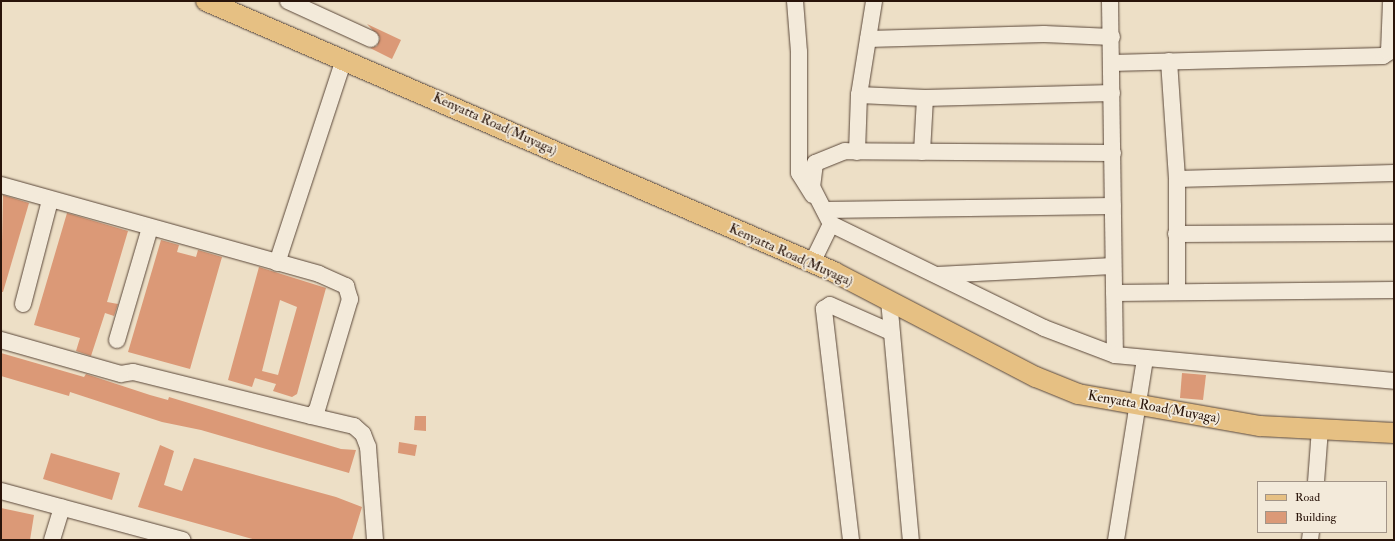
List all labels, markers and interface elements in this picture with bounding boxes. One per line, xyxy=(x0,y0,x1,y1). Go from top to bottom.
street label: Kenyatta Road(Muyaga) xyxy=(430,89,560,159)
street label: Kenyatta Road(Muyaga) xyxy=(726,220,856,290)
street label: Kenyatta Road(Muyaga) xyxy=(1086,387,1222,427)
legend xyxy=(1257,481,1387,533)
text: Road xyxy=(1295,490,1320,505)
text: Building xyxy=(1295,510,1336,525)

